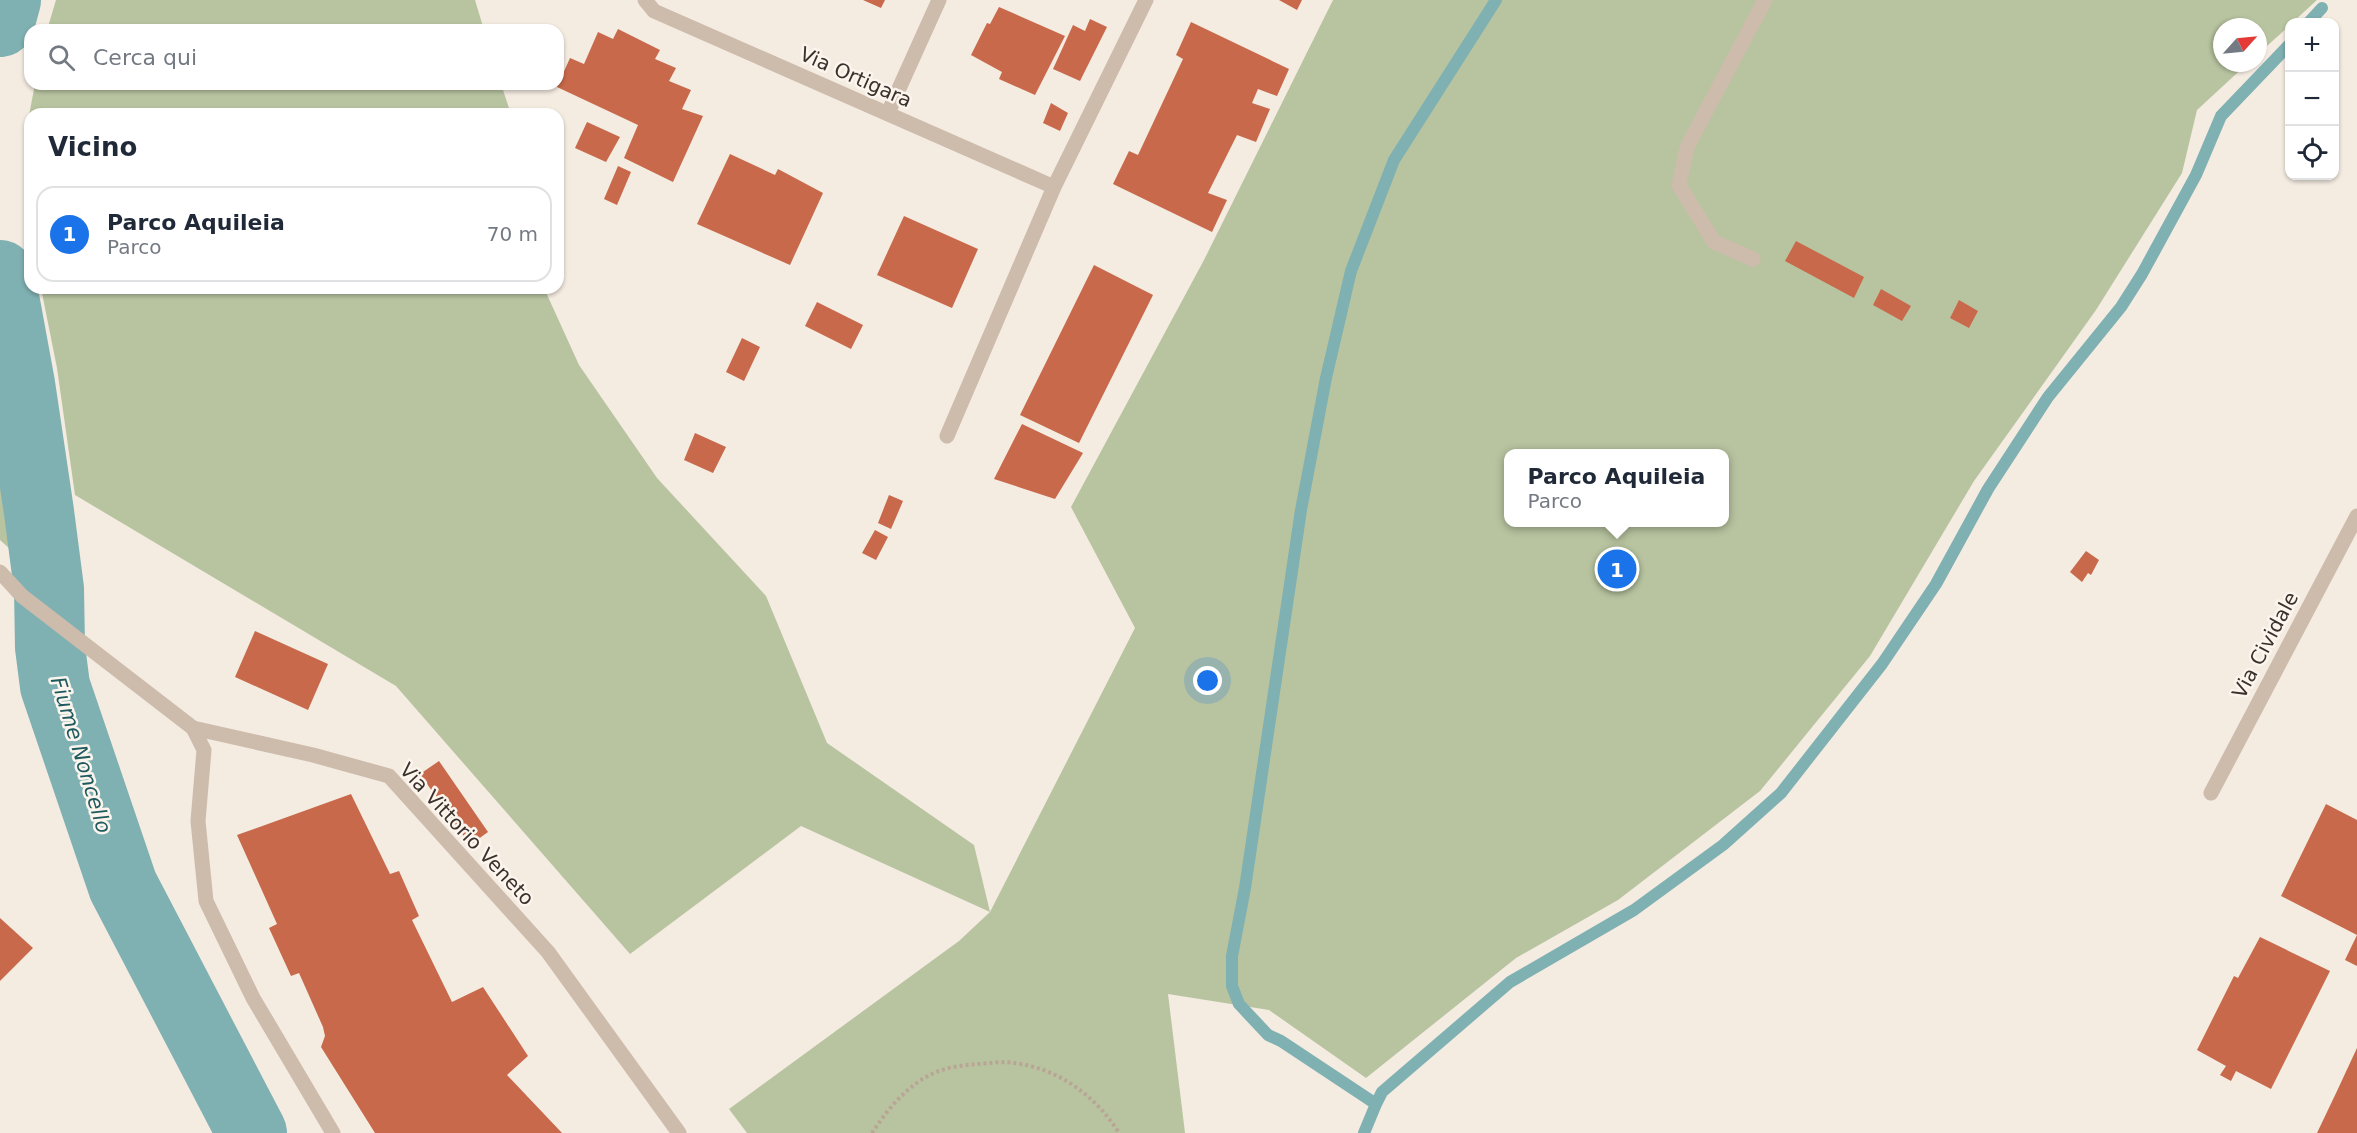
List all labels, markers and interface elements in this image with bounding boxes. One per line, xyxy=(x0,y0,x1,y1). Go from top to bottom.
north arrow xyxy=(2213,18,2267,72)
map controls xyxy=(2285,18,2339,180)
button: + xyxy=(2285,18,2339,72)
search box xyxy=(24,24,564,90)
icon: search xyxy=(45,41,78,74)
street label: Via Ortigara xyxy=(796,42,916,112)
text: Cerca qui xyxy=(93,45,197,70)
button: − xyxy=(2285,72,2339,126)
button: locate xyxy=(2285,126,2339,180)
text: Vicino xyxy=(48,132,137,162)
text: Parco Aquileia xyxy=(107,210,285,235)
text: 1 xyxy=(63,222,76,246)
text: 70 m xyxy=(487,222,538,246)
text: Parco xyxy=(107,235,161,259)
popup xyxy=(1504,449,1729,527)
text: Parco Aquileia xyxy=(1528,464,1705,489)
text: Parco xyxy=(1528,489,1582,513)
pin: 1 xyxy=(1598,546,1636,592)
street label: Via Cividale xyxy=(2227,588,2303,702)
your location xyxy=(1193,666,1222,695)
water label: Fiume Noncello xyxy=(46,674,116,836)
street label: Via Vittorio Veneto xyxy=(395,758,539,910)

